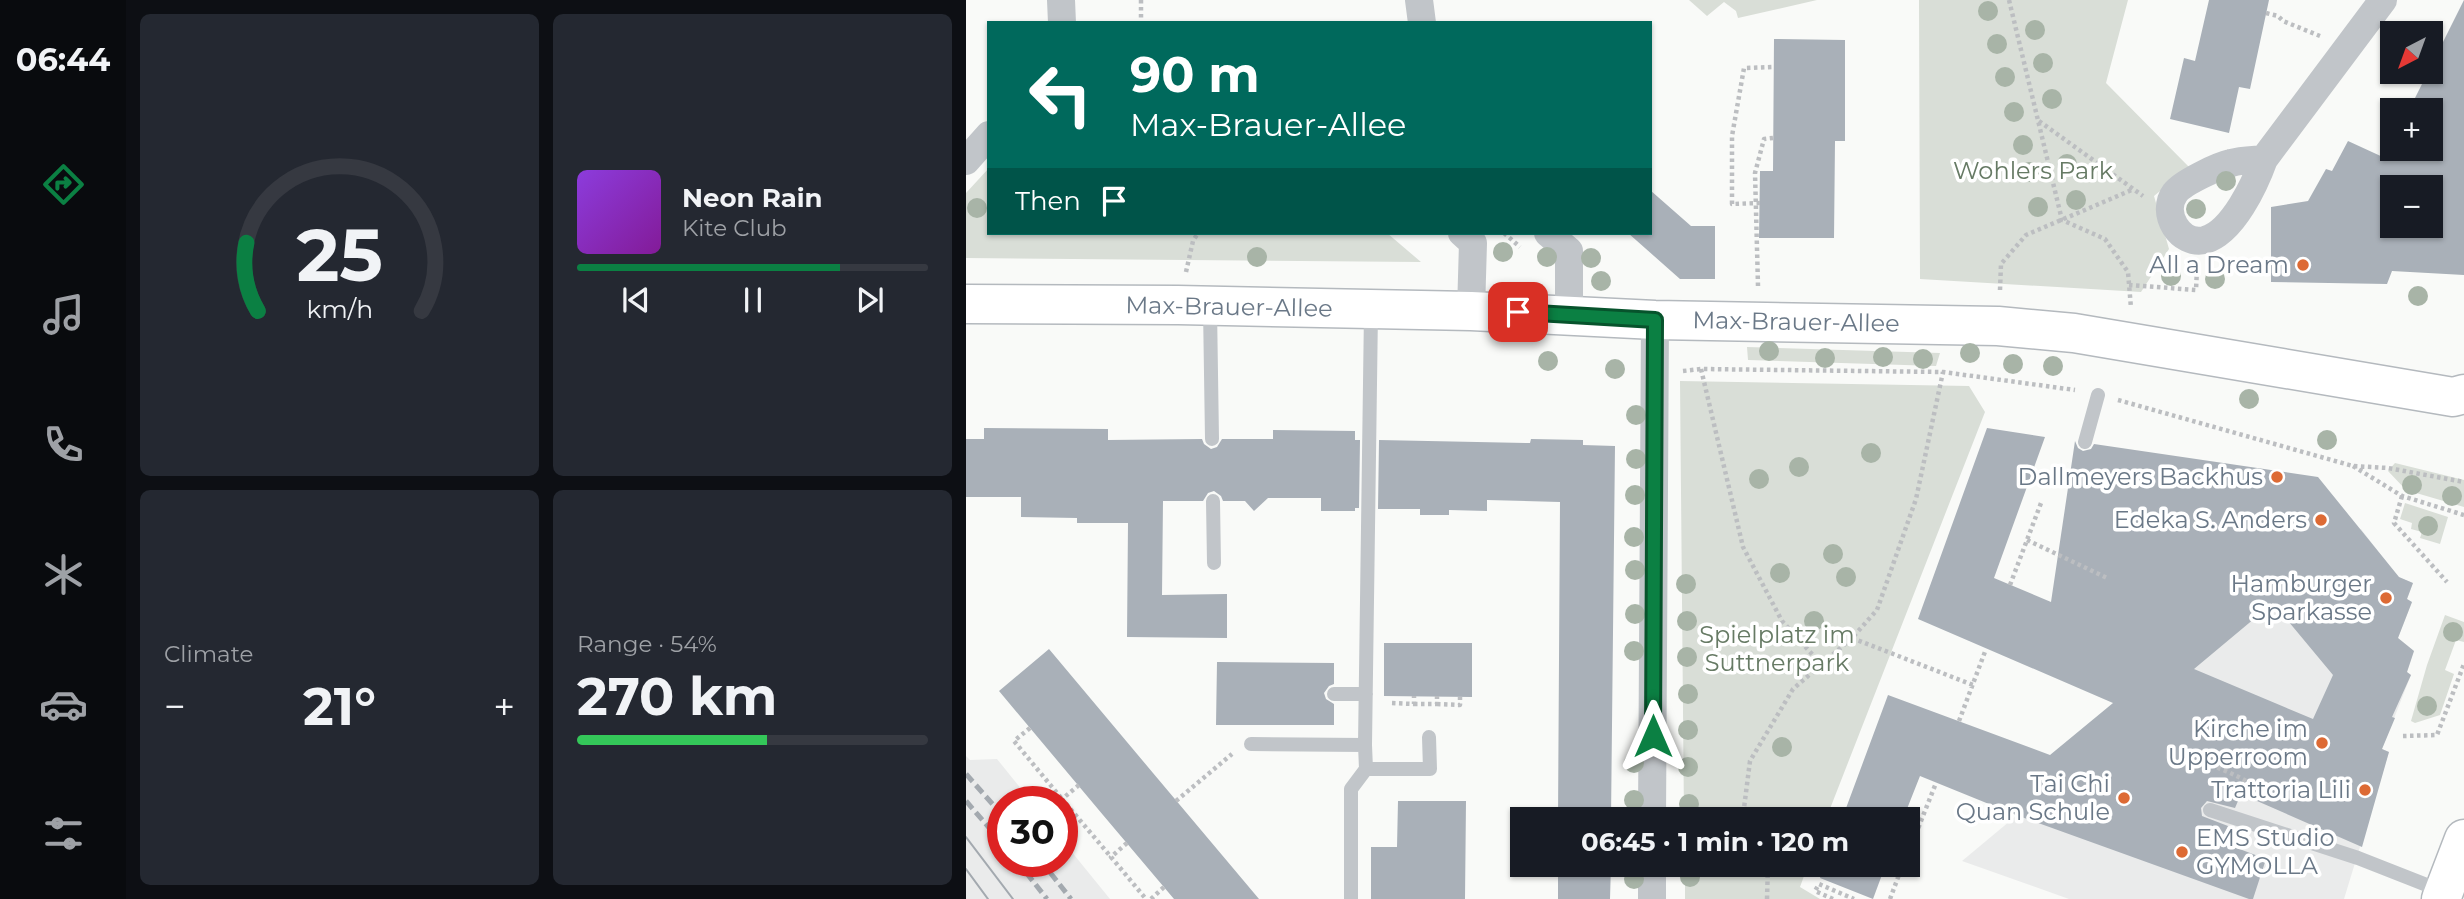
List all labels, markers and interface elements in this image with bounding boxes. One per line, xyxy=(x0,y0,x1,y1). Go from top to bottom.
north arrow xyxy=(2380,21,2443,84)
map controls xyxy=(2380,21,2443,238)
text: 06:44 xyxy=(16,40,110,79)
text: 90 m xyxy=(1130,45,1260,104)
icon: left xyxy=(1015,49,1106,140)
button: + xyxy=(2380,98,2443,161)
text: Max-Brauer-Allee xyxy=(1130,105,1406,144)
park label: Wohlers Park xyxy=(1953,156,2114,185)
icon: directions xyxy=(39,160,88,209)
button: − xyxy=(2380,175,2443,238)
text: Neon Rain xyxy=(682,182,823,214)
icon: arrive xyxy=(1095,182,1133,220)
text: Then xyxy=(1015,185,1081,217)
text: 25 xyxy=(296,211,383,299)
text: Kite Club xyxy=(682,214,787,242)
place label: All a Dream xyxy=(2149,250,2289,279)
marker: All a Dream xyxy=(2295,257,2311,273)
icon: previous xyxy=(617,281,655,319)
icon: pause xyxy=(734,281,772,319)
icon: next xyxy=(851,281,889,319)
pin xyxy=(1488,282,1548,342)
icon: music xyxy=(39,290,88,339)
street label: Max-Brauer-Allee xyxy=(1125,290,1333,323)
icon: arrive xyxy=(1499,293,1537,331)
text: km/h xyxy=(306,294,373,324)
street label: Max-Brauer-Allee xyxy=(1692,305,1900,338)
icon: phone xyxy=(39,420,88,469)
place label: Dallmeyers Backhus xyxy=(2018,462,2263,491)
marker: Dallmeyers Backhus xyxy=(2269,469,2285,485)
place label: Edeka S. Anders xyxy=(2114,505,2307,534)
marker: Edeka S. Anders xyxy=(2313,512,2329,528)
icon: climate xyxy=(39,550,88,599)
place label: Hamburger Sparkasse xyxy=(2231,569,2372,626)
marker: Hamburger Sparkasse xyxy=(2378,590,2394,606)
park label: Spielplatz im Suttnerpark xyxy=(1699,620,1855,677)
text: Range · 54% xyxy=(577,630,717,658)
text: Climate xyxy=(164,640,253,668)
text: 270 km xyxy=(577,665,777,728)
text: 21° xyxy=(303,675,376,738)
icon: car xyxy=(39,680,88,729)
text: − xyxy=(164,683,186,730)
text: + xyxy=(493,683,515,730)
position arrow xyxy=(1616,699,1690,773)
place label: Kirche im Upperroom xyxy=(2168,714,2308,771)
marker: Kirche im Upperroom xyxy=(2314,735,2330,751)
place label: Tai Chi Quan Schule xyxy=(1956,769,2110,826)
place label: Trattoria Lili xyxy=(2211,775,2351,804)
marker: Trattoria Lili xyxy=(2357,782,2373,798)
speed limit sign: 30 xyxy=(987,786,1078,877)
marker: Tai Chi Quan Schule xyxy=(2116,790,2132,806)
icon: filters xyxy=(39,809,88,858)
place label: EMS Studio GYMOLLA xyxy=(2196,823,2334,880)
text: 06:45 · 1 min · 120 m xyxy=(1581,826,1849,858)
marker: EMS Studio GYMOLLA xyxy=(2174,844,2190,860)

